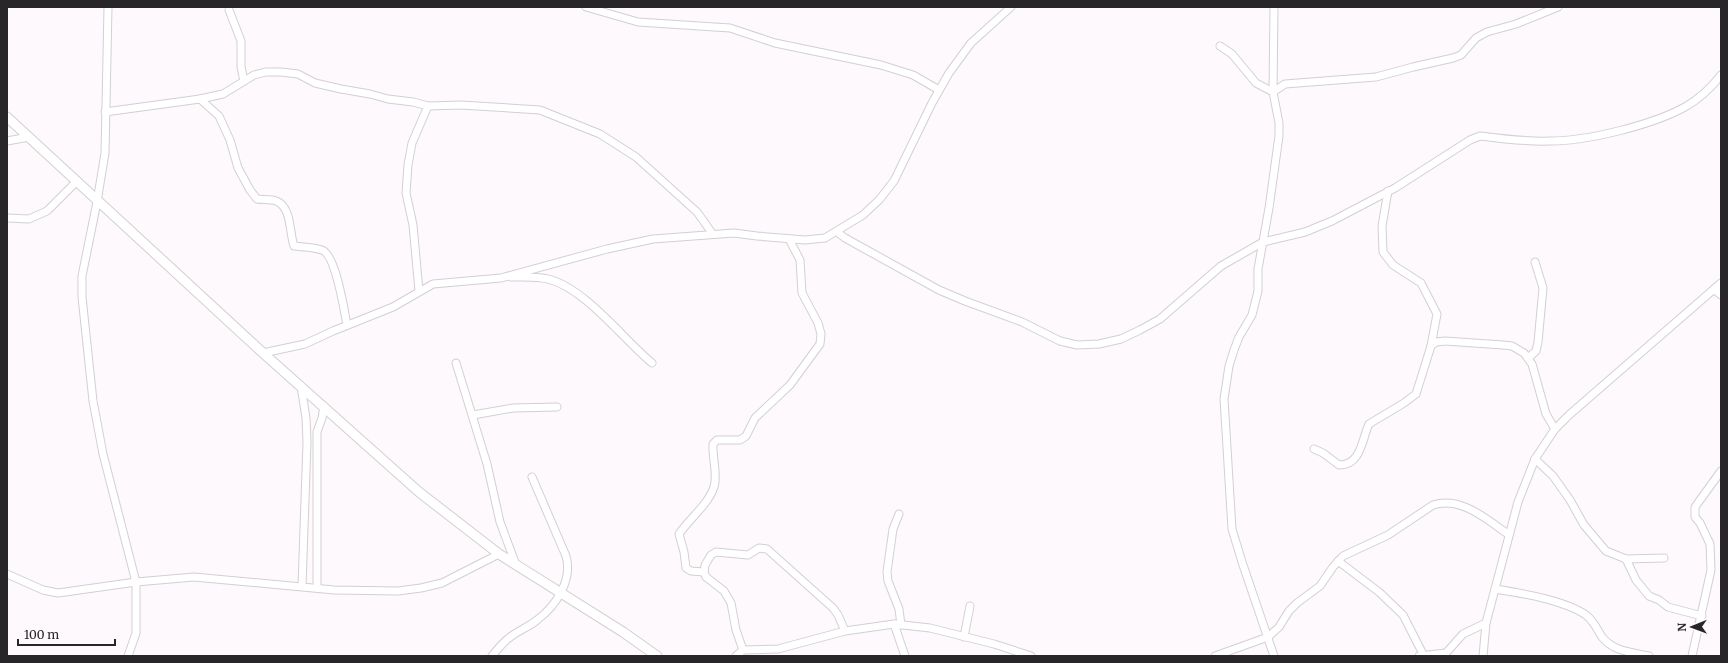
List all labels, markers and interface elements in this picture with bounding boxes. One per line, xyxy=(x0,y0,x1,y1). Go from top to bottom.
north arrow xyxy=(1672,607,1712,647)
scale bar xyxy=(18,621,115,647)
text: N xyxy=(1675,622,1689,632)
text: 100 m xyxy=(24,627,59,642)

